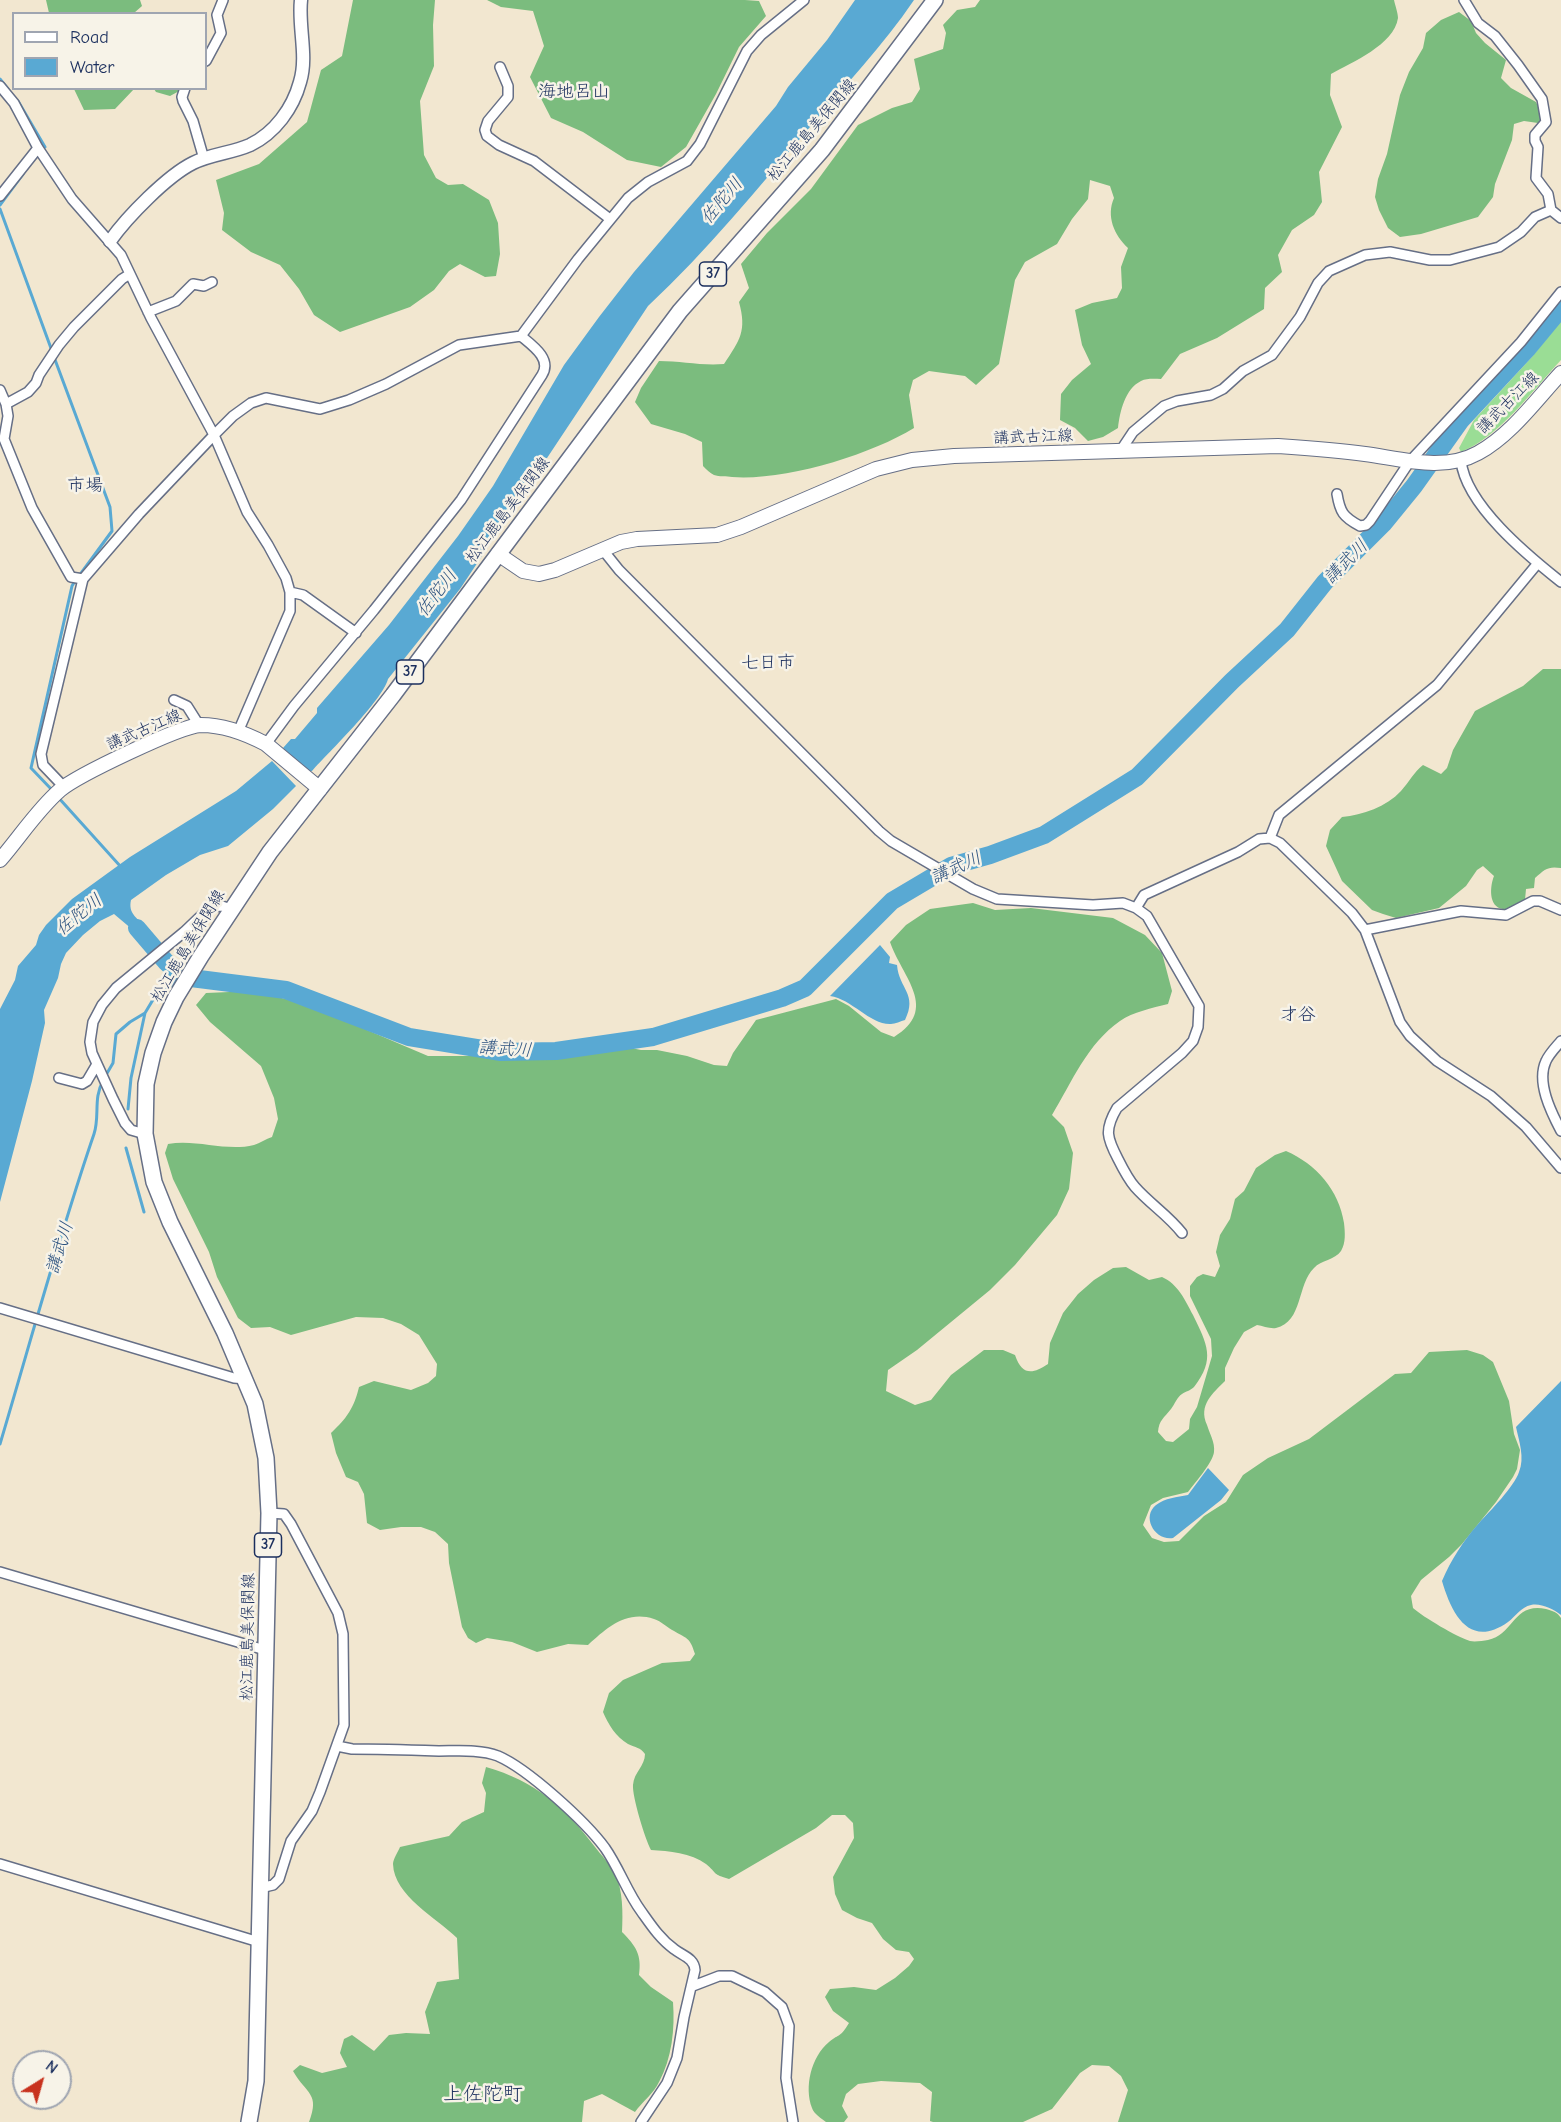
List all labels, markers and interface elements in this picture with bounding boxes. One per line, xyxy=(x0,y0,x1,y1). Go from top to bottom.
legend xyxy=(12,12,207,90)
text: Road xyxy=(70,27,109,48)
text: Water xyxy=(70,57,114,78)
street label: 松江鹿島美保関線 xyxy=(764,75,860,185)
district label: 海地呂山 xyxy=(538,81,610,103)
water label: 佐陀川 xyxy=(696,173,748,229)
road number: 37 xyxy=(700,262,726,286)
street label: 講武古江線 xyxy=(1473,368,1543,438)
street label: 講武古江線 xyxy=(993,426,1073,448)
street label: 松江鹿島美保関線 xyxy=(462,453,554,567)
district label: 市場 xyxy=(67,475,103,497)
water label: 講武川 xyxy=(1319,535,1373,589)
water label: 佐陀川 xyxy=(412,565,462,621)
district label: 七日市 xyxy=(741,652,795,674)
road number: 37 xyxy=(396,660,424,684)
street label: 講武古江線 xyxy=(103,706,185,754)
water label: 講武川 xyxy=(927,847,985,889)
street label: 松江鹿島美保関線 xyxy=(147,886,229,1006)
water label: 佐陀川 xyxy=(51,890,107,940)
district label: 才谷 xyxy=(1280,1004,1316,1026)
water label: 講武川 xyxy=(477,1036,533,1062)
water label: 講武川 xyxy=(42,1219,78,1277)
road number: 37 xyxy=(254,1533,282,1557)
street label: 松江鹿島美保関線 xyxy=(237,1573,259,1701)
north arrow xyxy=(12,2050,72,2110)
text: N xyxy=(42,2057,61,2078)
district label: 上佐陀町 xyxy=(443,2082,523,2106)

